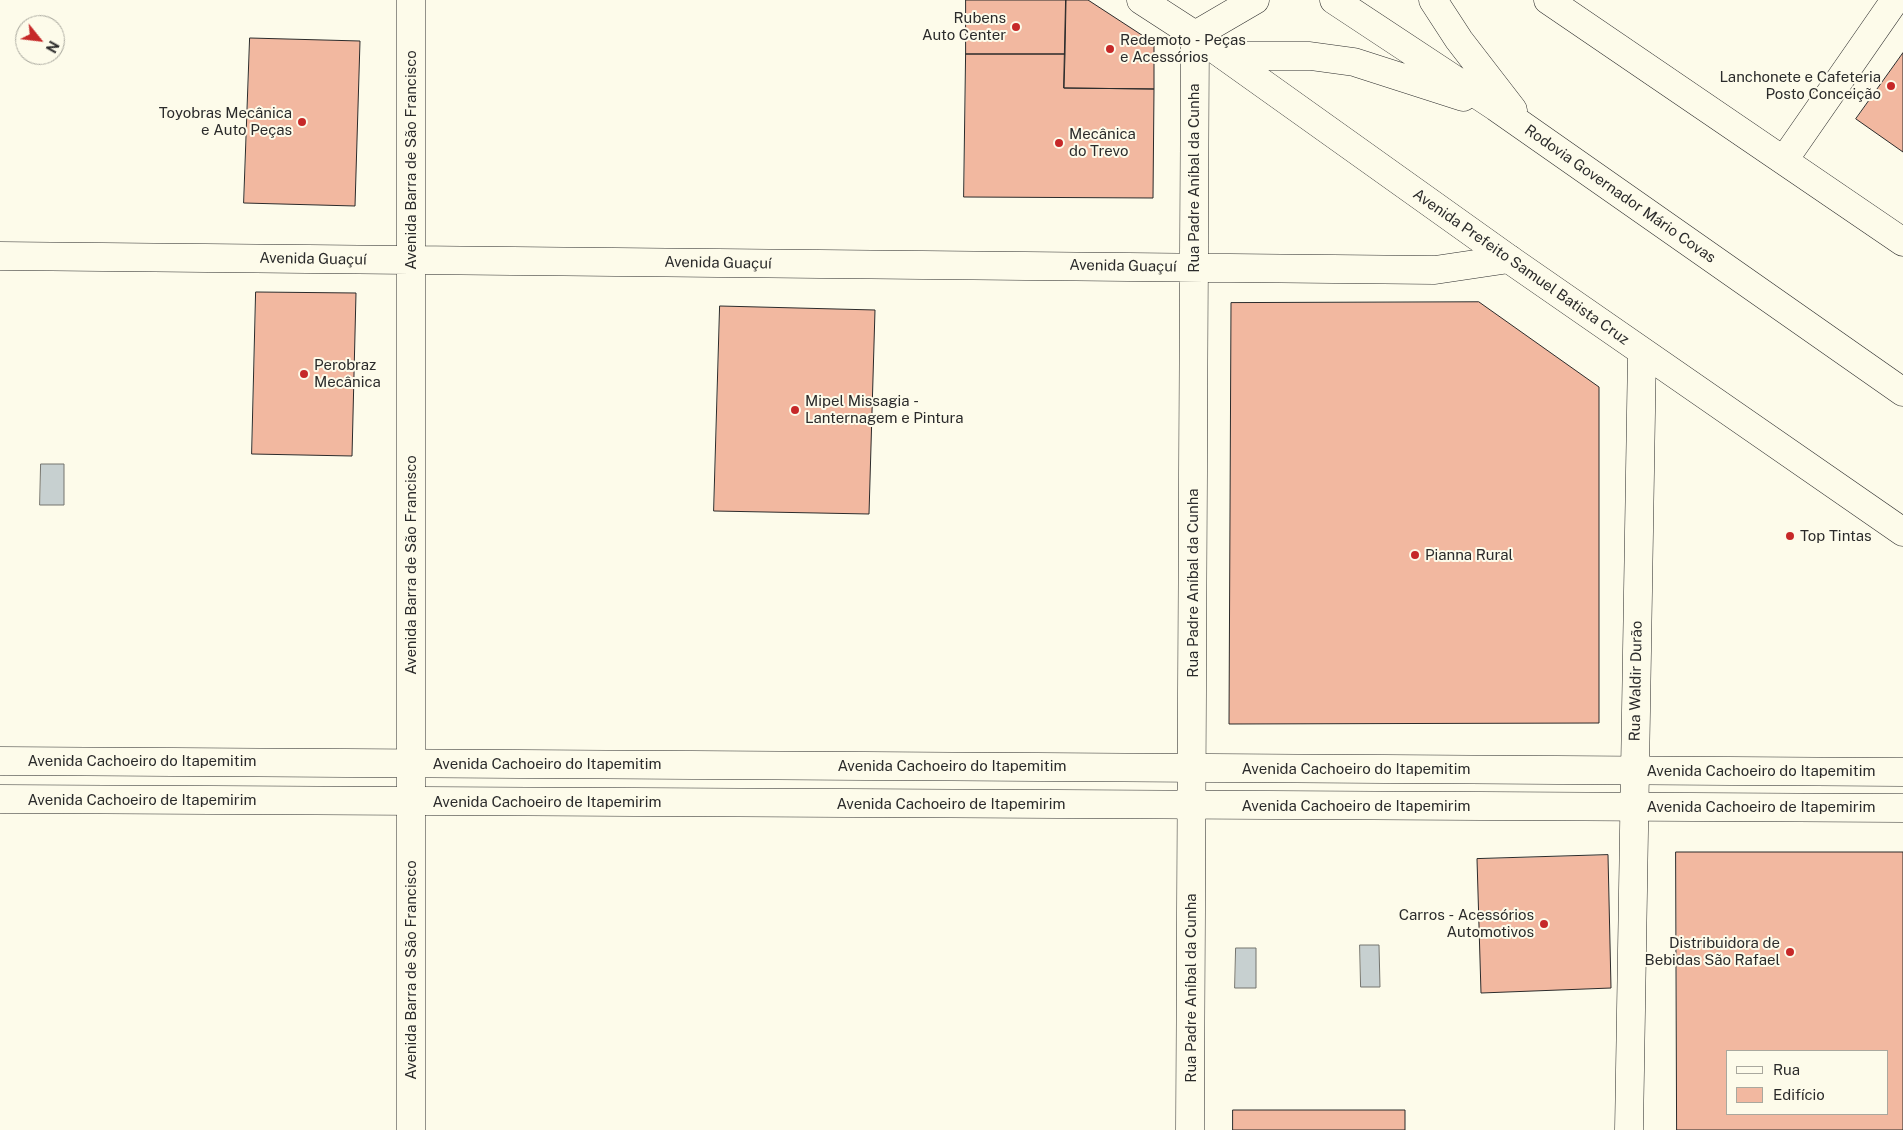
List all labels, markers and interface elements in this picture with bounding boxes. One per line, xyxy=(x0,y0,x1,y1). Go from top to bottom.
place label: Rubens Auto Center xyxy=(922,9,1006,44)
north arrow xyxy=(15,15,65,65)
marker: Rubens Auto Center xyxy=(1010,21,1022,33)
place label: Redemoto - Peças e Acessórios xyxy=(1120,31,1246,66)
text: N xyxy=(43,38,62,55)
marker: Redemoto - Peças e Acessórios xyxy=(1104,43,1116,55)
street label: Avenida Barra de São Francisco xyxy=(402,50,420,270)
place label: Lanchonete e Cafeteria Posto Conceição xyxy=(1719,68,1881,103)
marker: Lanchonete e Cafeteria Posto Conceição xyxy=(1885,80,1897,92)
street label: Rua Padre Aníbal da Cunha xyxy=(1185,83,1203,273)
place label: Toyobras Mecânica e Auto Peças xyxy=(159,104,292,139)
marker: Toyobras Mecânica e Auto Peças xyxy=(296,116,308,128)
street label: Rodovia Governador Mário Covas xyxy=(1521,121,1719,267)
place label: Mecânica do Trevo xyxy=(1069,125,1136,160)
marker: Mecânica do Trevo xyxy=(1053,137,1065,149)
street label: Avenida Prefeito Samuel Batista Cruz xyxy=(1409,185,1633,349)
street label: Avenida Guaçuí xyxy=(259,249,367,269)
street label: Avenida Guaçuí xyxy=(664,253,772,273)
street label: Avenida Guaçuí xyxy=(1069,256,1177,276)
place label: Perobraz Mecânica xyxy=(314,356,381,391)
marker: Perobraz Mecânica xyxy=(298,368,310,380)
place label: Mipel Missagia - Lanternagem e Pintura xyxy=(805,392,963,427)
marker: Mipel Missagia - Lanternagem e Pintura xyxy=(789,404,801,416)
street label: Avenida Barra de São Francisco xyxy=(402,455,420,675)
street label: Rua Padre Aníbal da Cunha xyxy=(1184,488,1202,678)
place label: Top Tintas xyxy=(1800,527,1872,545)
marker: Top Tintas xyxy=(1784,530,1796,542)
place label: Pianna Rural xyxy=(1425,546,1513,564)
marker: Pianna Rural xyxy=(1409,549,1421,561)
street label: Rua Waldir Durão xyxy=(1626,620,1646,742)
street label: Avenida Cachoeiro do Itapemitim xyxy=(28,752,256,770)
street label: Avenida Cachoeiro do Itapemitim xyxy=(433,755,661,773)
street label: Avenida Cachoeiro do Itapemitim xyxy=(838,757,1066,775)
street label: Avenida Cachoeiro do Itapemitim xyxy=(1242,760,1470,778)
street label: Avenida Cachoeiro do Itapemitim xyxy=(1647,762,1875,780)
street label: Avenida Cachoeiro de Itapemirim xyxy=(27,791,257,809)
street label: Avenida Cachoeiro de Itapemirim xyxy=(432,793,662,811)
street label: Avenida Cachoeiro de Itapemirim xyxy=(836,795,1066,813)
street label: Avenida Cachoeiro de Itapemirim xyxy=(1241,797,1471,815)
street label: Avenida Cachoeiro de Itapemirim xyxy=(1646,798,1876,816)
street label: Avenida Barra de São Francisco xyxy=(402,860,420,1080)
street label: Rua Padre Aníbal da Cunha xyxy=(1182,893,1200,1083)
place label: Carros - Acessórios Automotivos xyxy=(1399,906,1534,941)
marker: Carros - Acessórios Automotivos xyxy=(1538,918,1550,930)
place label: Distribuidora de Bebidas São Rafael xyxy=(1645,934,1780,969)
marker: Distribuidora de Bebidas São Rafael xyxy=(1784,946,1796,958)
legend xyxy=(1726,1050,1888,1115)
text: Rua xyxy=(1773,1061,1800,1078)
text: Edifício xyxy=(1773,1086,1825,1103)

